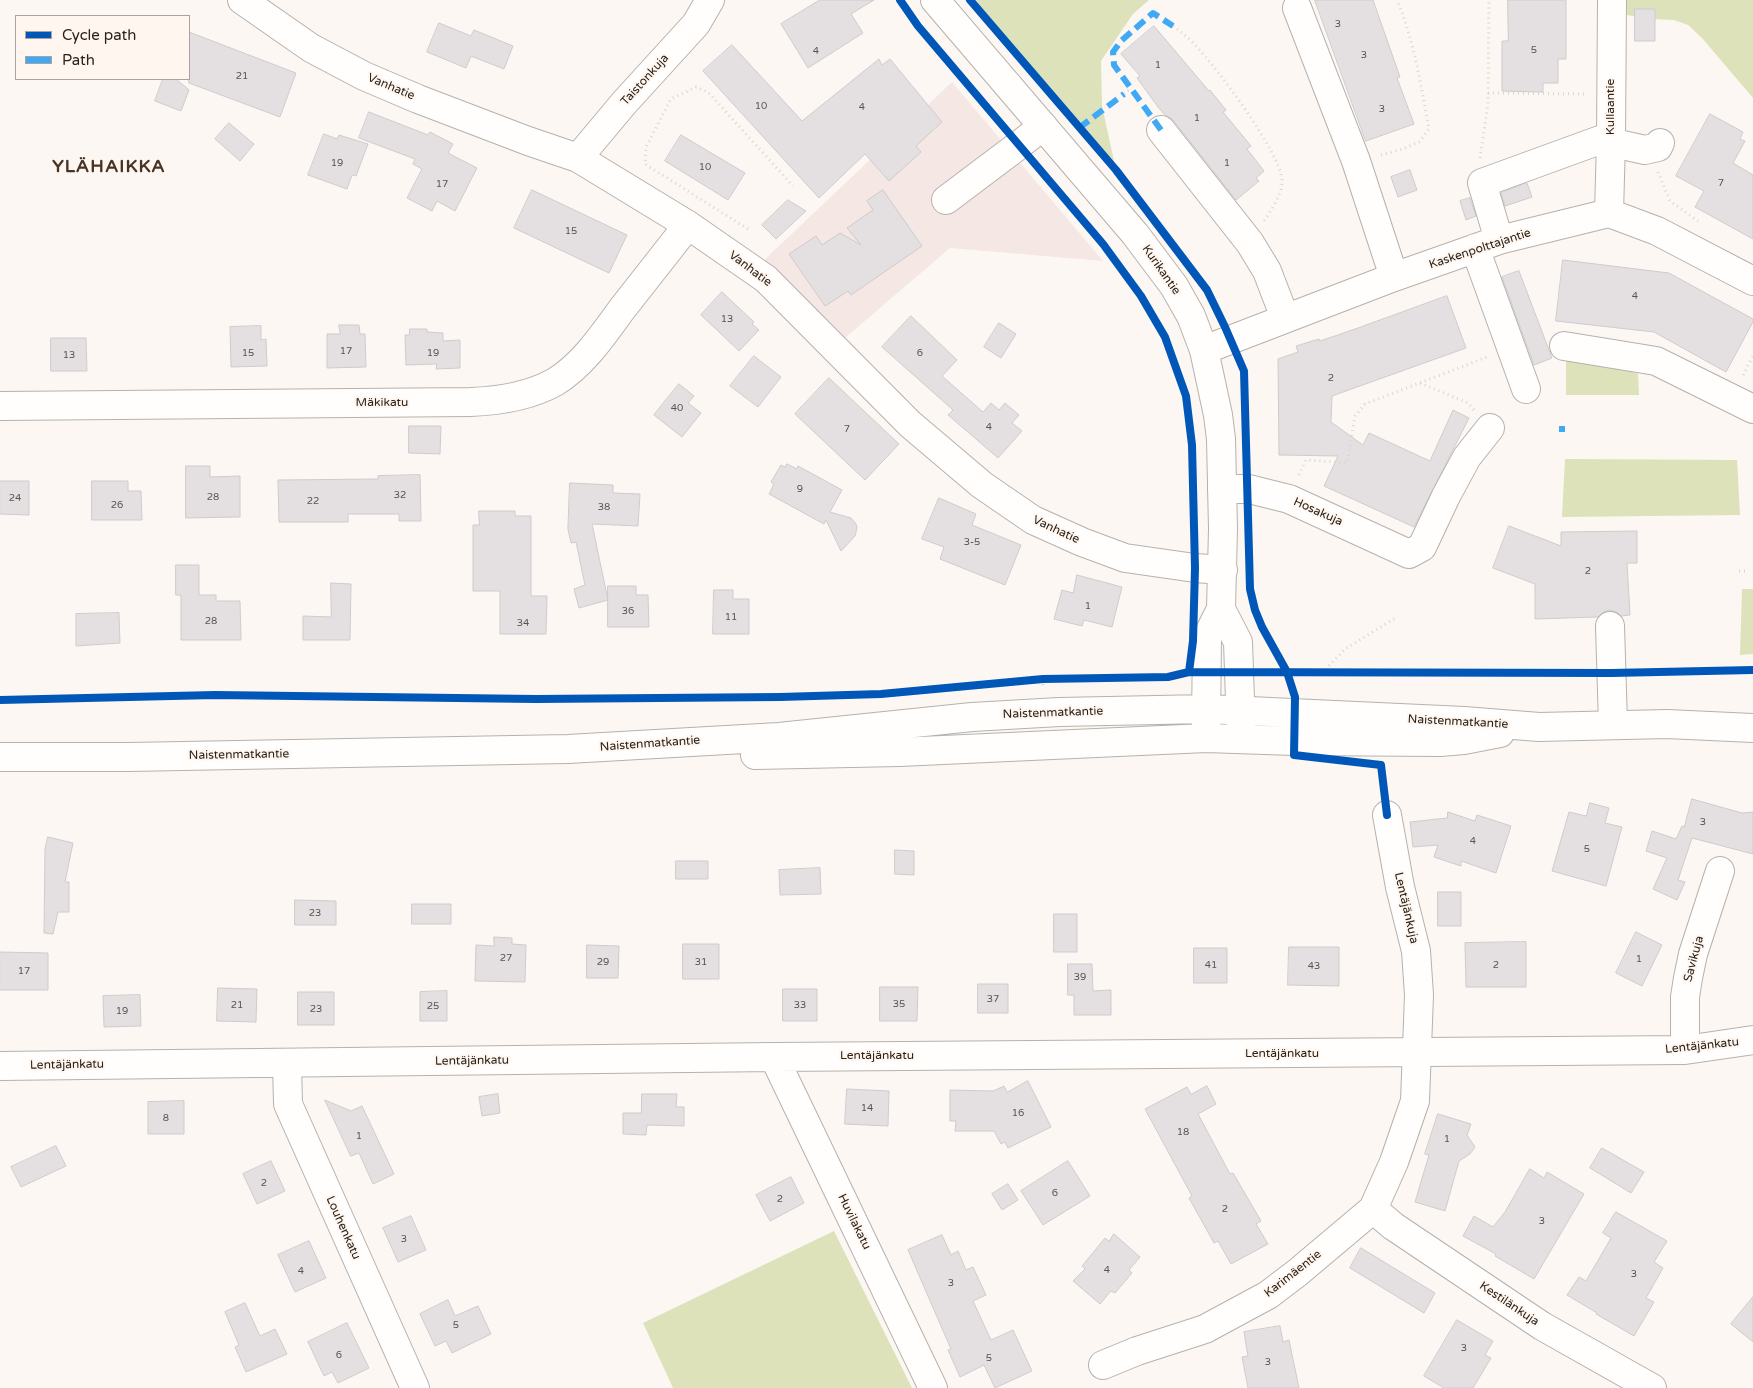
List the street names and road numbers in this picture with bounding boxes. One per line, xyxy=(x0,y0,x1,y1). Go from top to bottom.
street label: Taistonkuja xyxy=(618,51,672,109)
street label: Vanhatie xyxy=(365,71,417,103)
street label: Kullaantie xyxy=(1604,79,1618,135)
street label: Kaskenpolttajantie xyxy=(1427,226,1533,272)
street label: Kurikantie xyxy=(1139,242,1183,298)
street label: Vanhatie xyxy=(726,248,774,290)
street label: Mäkikatu xyxy=(356,396,408,410)
street label: Hosakuja xyxy=(1291,495,1345,529)
street label: Vanhatie xyxy=(1030,513,1082,547)
street label: Naistenmatkantie xyxy=(1002,704,1104,722)
street label: Naistenmatkantie xyxy=(1407,712,1509,732)
street label: Naistenmatkantie xyxy=(599,733,701,755)
street label: Naistenmatkantie xyxy=(189,747,289,763)
street label: Lentäjänkuja xyxy=(1391,871,1421,945)
street label: Savikuja xyxy=(1681,934,1707,984)
street label: Lentäjänkatu xyxy=(1664,1035,1740,1057)
street label: Lentäjänkatu xyxy=(1245,1047,1319,1061)
street label: Lentäjänkatu xyxy=(840,1049,914,1063)
street label: Lentäjänkatu xyxy=(435,1053,509,1069)
street label: Lentäjänkatu xyxy=(30,1057,104,1073)
street label: Huvilakatu xyxy=(834,1192,874,1252)
street label: Louhenkatu xyxy=(323,1194,363,1262)
street label: Karimäentie xyxy=(1262,1247,1324,1301)
street label: Kestilänkuja xyxy=(1476,1279,1542,1329)

